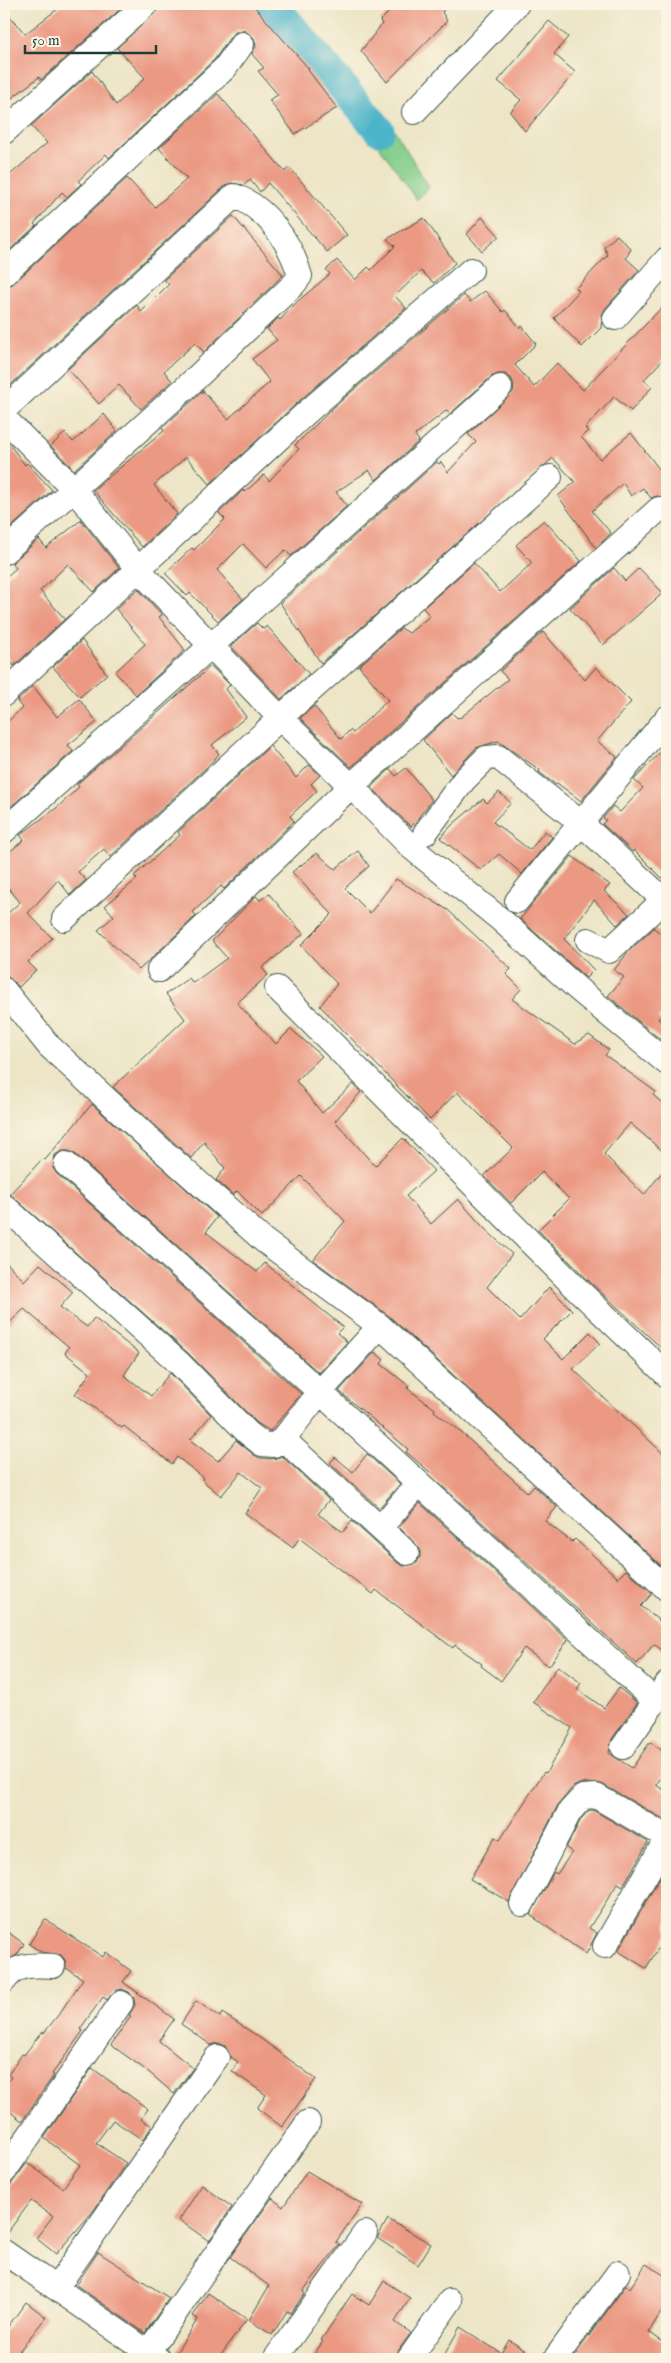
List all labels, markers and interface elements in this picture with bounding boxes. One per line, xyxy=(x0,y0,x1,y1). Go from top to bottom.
scale bar xyxy=(25,22,156,54)
text: 50 m xyxy=(32,31,60,50)

